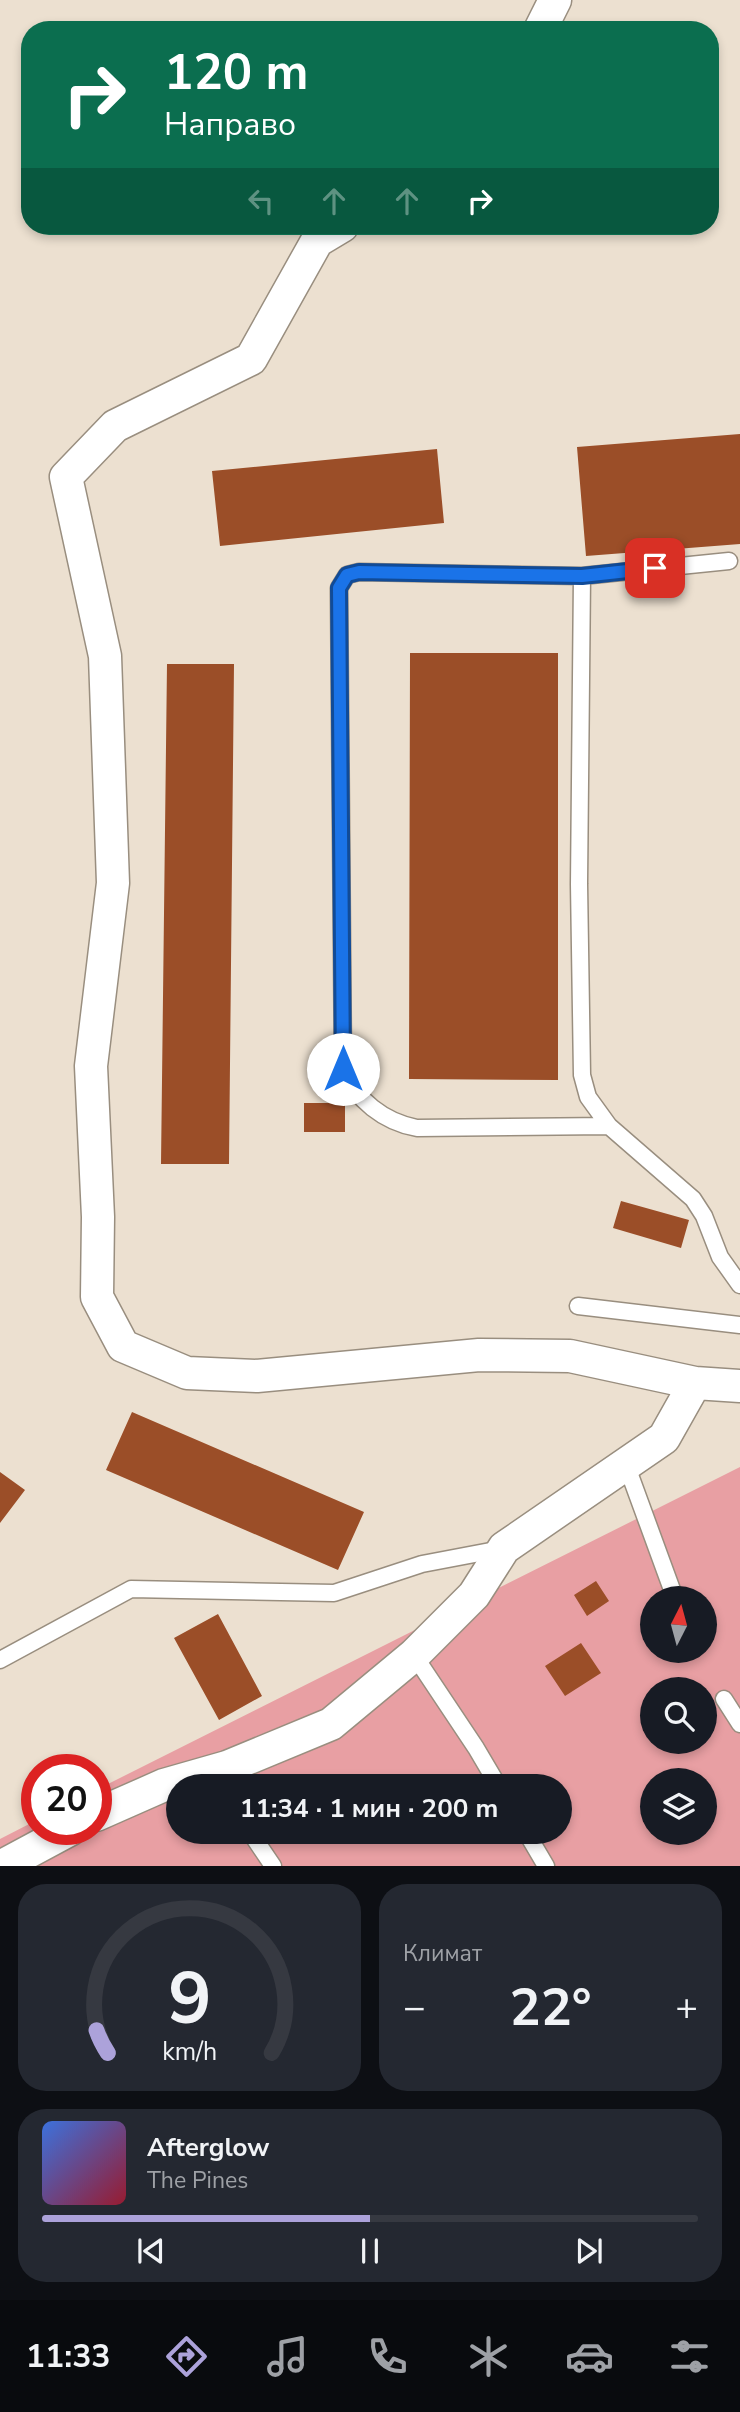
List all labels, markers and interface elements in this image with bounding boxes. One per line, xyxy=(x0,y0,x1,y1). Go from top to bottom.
text: 120 m xyxy=(164,39,308,106)
icon: right xyxy=(49,49,140,140)
text: Направо xyxy=(164,103,296,146)
icon: left xyxy=(242,182,280,220)
icon: ahead xyxy=(315,182,353,220)
icon: ahead xyxy=(388,182,426,220)
icon: right xyxy=(461,182,499,220)
pin xyxy=(625,538,685,598)
icon: arrive xyxy=(636,549,674,587)
position arrow xyxy=(306,1032,380,1106)
north arrow xyxy=(640,1586,718,1662)
map controls xyxy=(640,1586,717,1845)
button: search xyxy=(640,1677,717,1754)
speed limit sign: 20 xyxy=(21,1754,112,1845)
button: layers xyxy=(640,1768,717,1845)
text: 11:34 · 1 мин · 200 m xyxy=(240,1791,498,1826)
text: Климат xyxy=(403,1938,482,1969)
text: 9 xyxy=(168,1950,211,2050)
text: 22° xyxy=(509,1972,592,2043)
text: − xyxy=(403,1982,426,2033)
text: + xyxy=(675,1982,698,2033)
text: km/h xyxy=(162,2035,217,2069)
text: Afterglow xyxy=(147,2130,270,2165)
text: The Pines xyxy=(147,2165,248,2196)
icon: previous xyxy=(132,2232,170,2270)
icon: pause xyxy=(351,2232,389,2270)
icon: next xyxy=(570,2232,608,2270)
icon: directions xyxy=(162,2332,211,2381)
icon: music xyxy=(263,2332,312,2381)
icon: phone xyxy=(363,2332,412,2381)
icon: climate xyxy=(464,2332,513,2381)
icon: car xyxy=(565,2332,614,2381)
icon: filters xyxy=(665,2332,714,2381)
text: 11:33 xyxy=(26,2335,111,2378)

